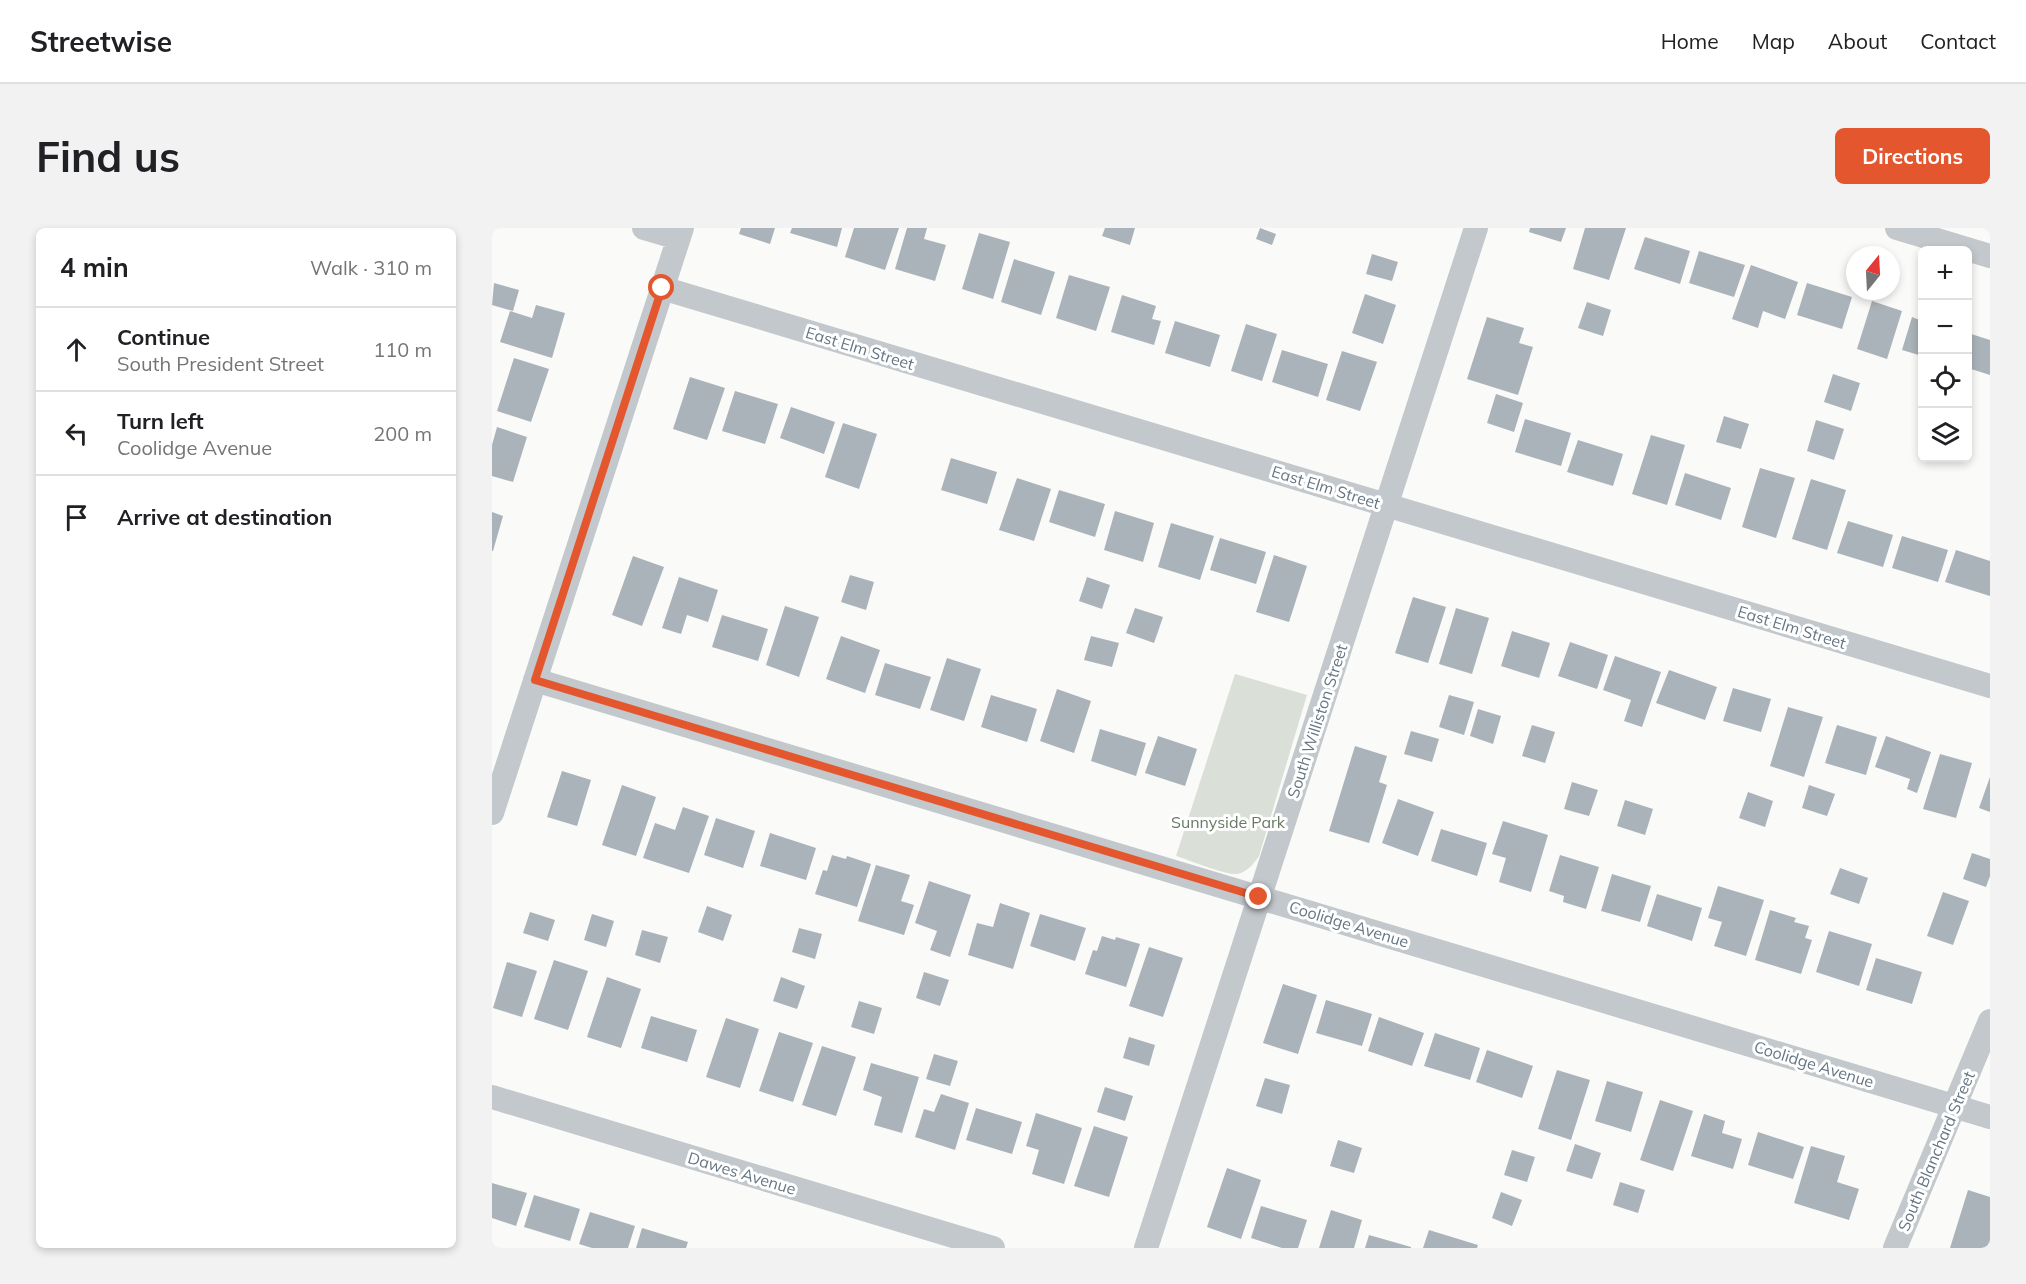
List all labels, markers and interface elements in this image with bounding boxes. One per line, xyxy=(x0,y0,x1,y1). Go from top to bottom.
text: Streetwise xyxy=(30,24,172,59)
text: Home xyxy=(1661,28,1719,54)
text: Map xyxy=(1752,28,1795,54)
text: About xyxy=(1828,28,1887,54)
text: Contact xyxy=(1920,28,1996,54)
button: Directions xyxy=(1835,128,1990,184)
text: Find us xyxy=(36,130,180,183)
north arrow xyxy=(1846,246,1900,300)
map controls xyxy=(1918,246,1972,462)
button: + xyxy=(1918,246,1972,300)
text: 4 min xyxy=(60,251,129,284)
text: Walk · 310 m xyxy=(310,255,432,280)
route start xyxy=(648,274,674,300)
button: − xyxy=(1918,300,1972,354)
street label: East Elm Street xyxy=(803,322,917,374)
text: Continue xyxy=(117,323,210,351)
icon: ahead xyxy=(60,333,93,366)
text: 110 m xyxy=(373,337,432,362)
text: South President Street xyxy=(117,351,324,376)
button: locate xyxy=(1918,354,1972,408)
text: Turn left xyxy=(117,407,204,435)
button: layers xyxy=(1918,408,1972,462)
icon: left xyxy=(60,417,93,450)
text: 200 m xyxy=(373,421,432,446)
text: Coolidge Avenue xyxy=(117,435,272,460)
street label: East Elm Street xyxy=(1269,461,1383,513)
icon: arrive xyxy=(60,501,93,534)
text: Arrive at destination xyxy=(117,503,332,531)
street label: East Elm Street xyxy=(1735,601,1849,653)
street label: South Williston Street xyxy=(1283,641,1351,801)
park label: Sunnyside Park xyxy=(1171,812,1286,832)
route end xyxy=(1245,883,1271,909)
street label: Coolidge Avenue xyxy=(1287,896,1411,952)
street label: Coolidge Avenue xyxy=(1752,1036,1876,1092)
street label: South Blanchard Street xyxy=(1893,1068,1979,1234)
street label: Dawes Avenue xyxy=(686,1147,798,1199)

